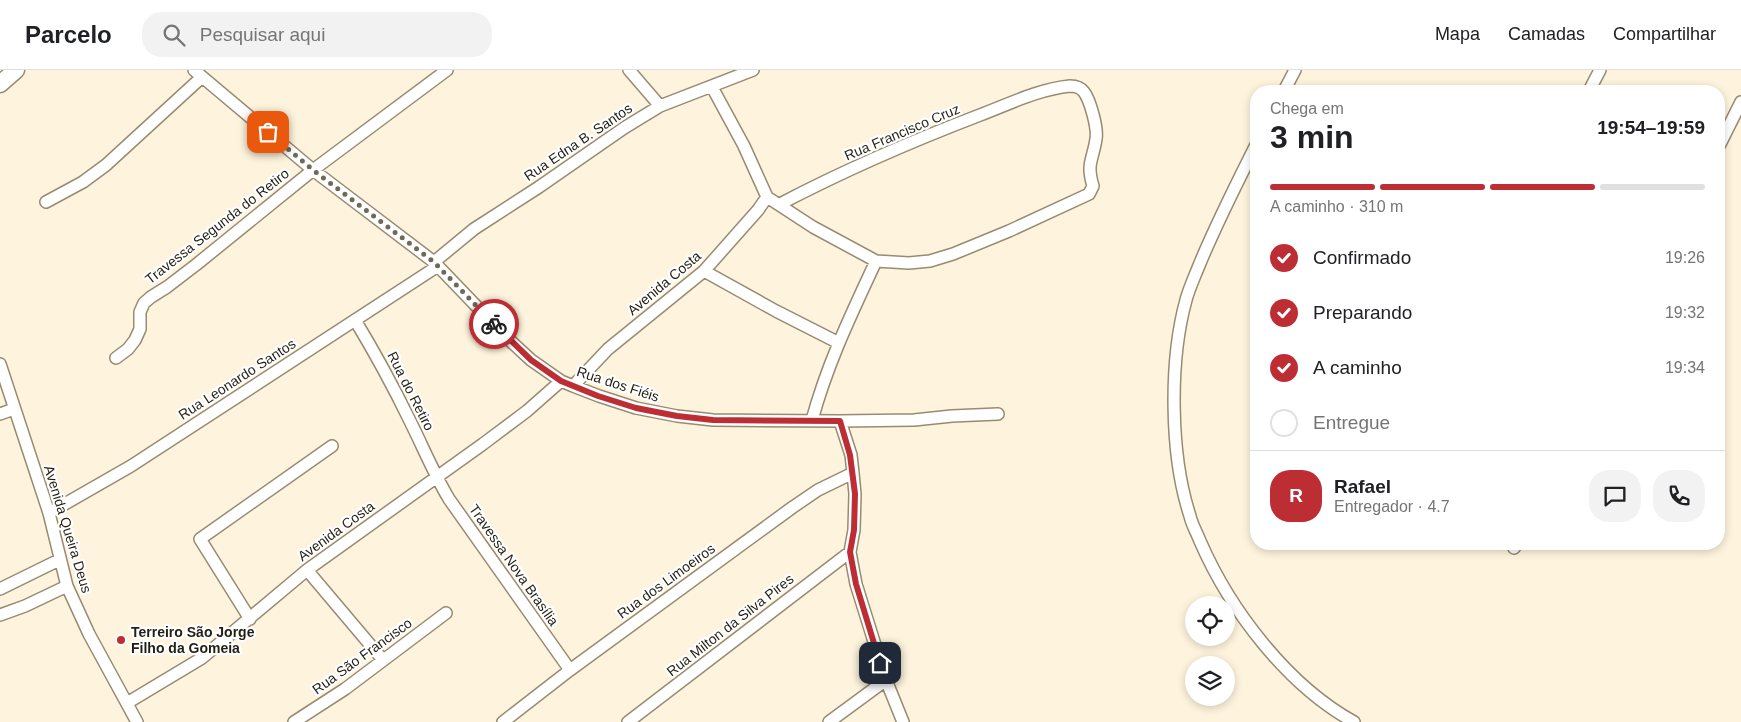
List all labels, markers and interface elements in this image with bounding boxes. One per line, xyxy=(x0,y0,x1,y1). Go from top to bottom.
search box xyxy=(142,12,492,57)
text: Parcelo xyxy=(25,21,112,48)
icon: search xyxy=(160,21,188,49)
text: Pesquisar aqui xyxy=(200,24,325,45)
text: Mapa xyxy=(1435,24,1480,44)
text: Camadas xyxy=(1508,24,1585,44)
text: Compartilhar xyxy=(1613,24,1716,44)
street label: Rua Edna B. Santos xyxy=(521,100,635,184)
street label: Rua Francisco Cruz xyxy=(842,100,962,164)
text: Chega em xyxy=(1270,100,1344,117)
pin xyxy=(247,111,289,153)
text: 19:54–19:59 xyxy=(1597,117,1705,138)
icon: bag xyxy=(254,118,282,146)
text: 3 min xyxy=(1270,119,1354,155)
street label: Travessa Segunda do Retiro xyxy=(142,165,292,287)
text: A caminho · 310 m xyxy=(1270,198,1403,215)
icon: check xyxy=(1270,244,1298,272)
text: Confirmado xyxy=(1313,247,1411,268)
street label: Avenida Costa xyxy=(624,248,704,318)
text: 19:26 xyxy=(1665,249,1705,266)
courier xyxy=(469,299,519,349)
icon: check xyxy=(1270,299,1298,327)
text: Preparando xyxy=(1313,302,1412,323)
text: 19:32 xyxy=(1665,304,1705,321)
icon: bike xyxy=(480,310,508,338)
street label: Rua Leonardo Santos xyxy=(176,335,298,423)
street label: Rua do Retiro xyxy=(384,349,438,433)
icon: check xyxy=(1270,354,1298,382)
text: A caminho xyxy=(1313,357,1402,378)
text: 19:34 xyxy=(1665,359,1705,376)
street label: Rua dos Fiéis xyxy=(575,363,661,405)
text: Entregue xyxy=(1313,412,1390,433)
street label: Avenida Queira Deus xyxy=(41,463,95,595)
button: chat xyxy=(1589,470,1641,522)
button: phone xyxy=(1653,470,1705,522)
text: Rafael xyxy=(1334,476,1391,497)
text: R xyxy=(1289,485,1303,506)
street label: Avenida Costa xyxy=(295,498,378,564)
text: Entregador · 4.7 xyxy=(1334,498,1450,515)
street label: Travessa Nova Brasília xyxy=(466,501,562,629)
street label: Rua dos Limoeiros xyxy=(614,540,718,622)
street label: Rua Milton da Silva Pires xyxy=(663,571,797,679)
map controls xyxy=(1185,596,1235,706)
button: locate xyxy=(1185,596,1235,646)
street label: Rua São Francisco xyxy=(309,614,415,697)
place label: Terreiro São Jorge Filho da Gomeia xyxy=(131,624,255,656)
marker: Terreiro São Jorge Filho da Gomeia xyxy=(115,634,127,646)
pin xyxy=(859,642,901,684)
icon: home xyxy=(866,649,894,677)
button: layers xyxy=(1185,656,1235,706)

